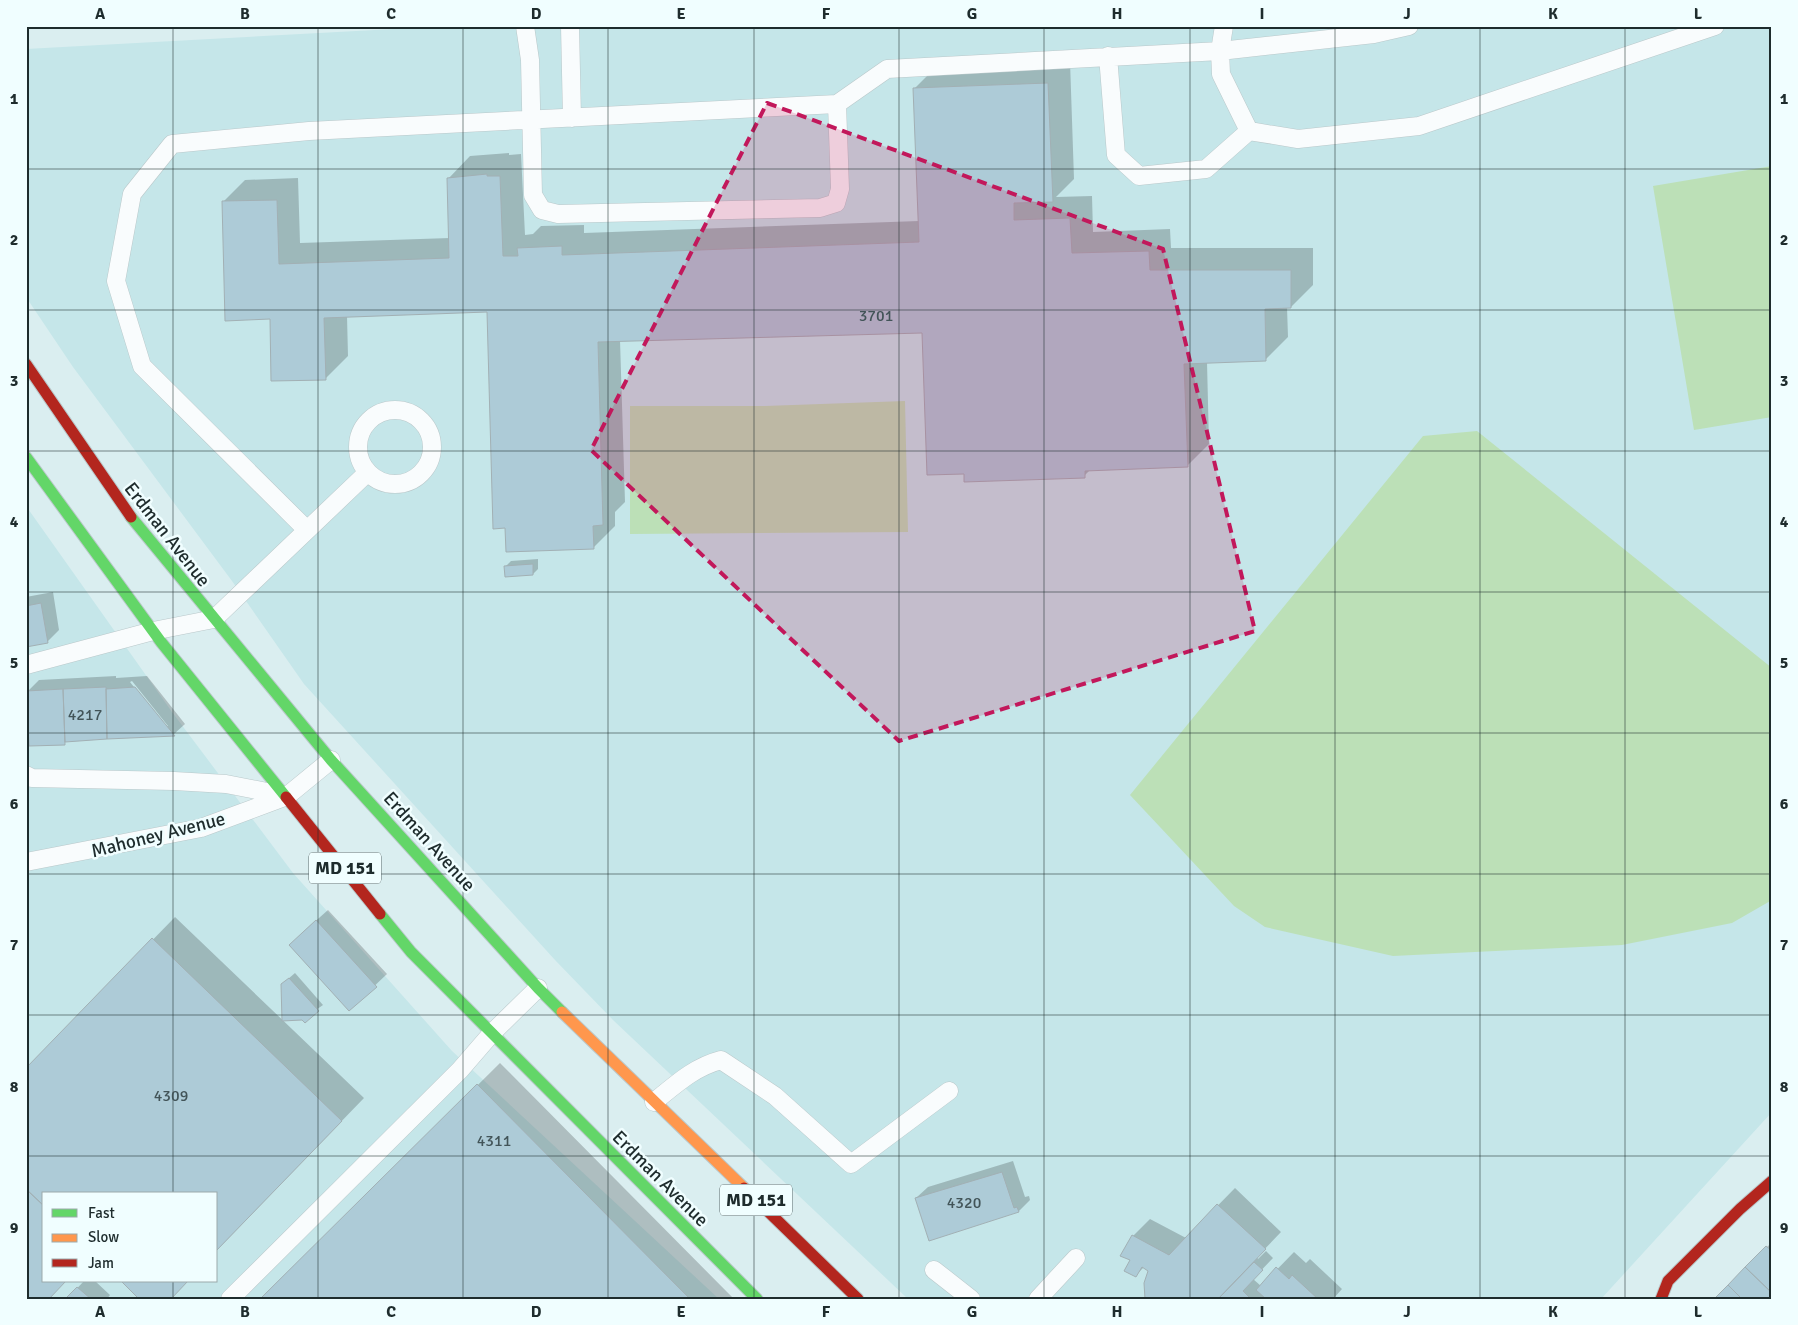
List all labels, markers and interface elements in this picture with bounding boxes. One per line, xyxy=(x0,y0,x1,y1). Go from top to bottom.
text: A xyxy=(95,4,106,24)
text: B xyxy=(240,4,250,24)
text: C xyxy=(386,4,396,24)
text: D xyxy=(531,4,542,24)
text: E xyxy=(676,4,686,24)
text: F xyxy=(822,4,831,24)
text: G xyxy=(967,4,977,24)
text: H xyxy=(1112,4,1122,24)
text: I xyxy=(1259,4,1265,24)
text: J xyxy=(1403,4,1411,24)
text: K xyxy=(1548,4,1558,24)
text: L xyxy=(1694,4,1703,24)
text: 1 xyxy=(10,89,19,109)
text: 1 xyxy=(1780,89,1789,109)
text: 2 xyxy=(10,230,18,250)
text: 2 xyxy=(1780,230,1788,250)
house number: 3701 xyxy=(859,306,893,326)
text: 3 xyxy=(10,371,18,391)
text: 3 xyxy=(1780,371,1788,391)
street label: Erdman Avenue xyxy=(119,477,216,592)
text: 4 xyxy=(10,512,19,532)
text: 4 xyxy=(1780,512,1789,532)
text: 5 xyxy=(10,653,18,673)
text: 5 xyxy=(1780,653,1788,673)
house number: 4217 xyxy=(68,705,102,725)
street label: Erdman Avenue xyxy=(378,787,480,897)
text: 6 xyxy=(10,794,19,814)
text: 6 xyxy=(1780,794,1789,814)
street label: Mahoney Avenue xyxy=(89,807,228,863)
road number: MD 151 xyxy=(309,852,381,884)
text: 7 xyxy=(10,935,19,955)
text: 7 xyxy=(1780,935,1789,955)
text: 8 xyxy=(10,1077,19,1097)
text: 8 xyxy=(1780,1077,1789,1097)
house number: 4309 xyxy=(154,1086,188,1106)
street label: Erdman Avenue xyxy=(607,1126,713,1232)
house number: 4311 xyxy=(477,1131,511,1151)
road number: MD 151 xyxy=(720,1184,792,1216)
legend xyxy=(42,1192,218,1282)
house number: 4320 xyxy=(947,1193,981,1213)
text: Fast xyxy=(88,1204,115,1222)
text: 9 xyxy=(10,1218,19,1238)
text: 9 xyxy=(1780,1218,1789,1238)
text: Slow xyxy=(88,1228,119,1246)
text: Jam xyxy=(88,1254,114,1272)
text: A xyxy=(95,1302,106,1322)
text: B xyxy=(240,1302,250,1322)
text: C xyxy=(386,1302,396,1322)
text: D xyxy=(531,1302,542,1322)
text: E xyxy=(676,1302,686,1322)
text: F xyxy=(822,1302,831,1322)
text: G xyxy=(967,1302,977,1322)
text: H xyxy=(1112,1302,1122,1322)
text: I xyxy=(1259,1302,1265,1322)
text: J xyxy=(1403,1302,1411,1322)
text: K xyxy=(1548,1302,1558,1322)
text: L xyxy=(1694,1302,1703,1322)

